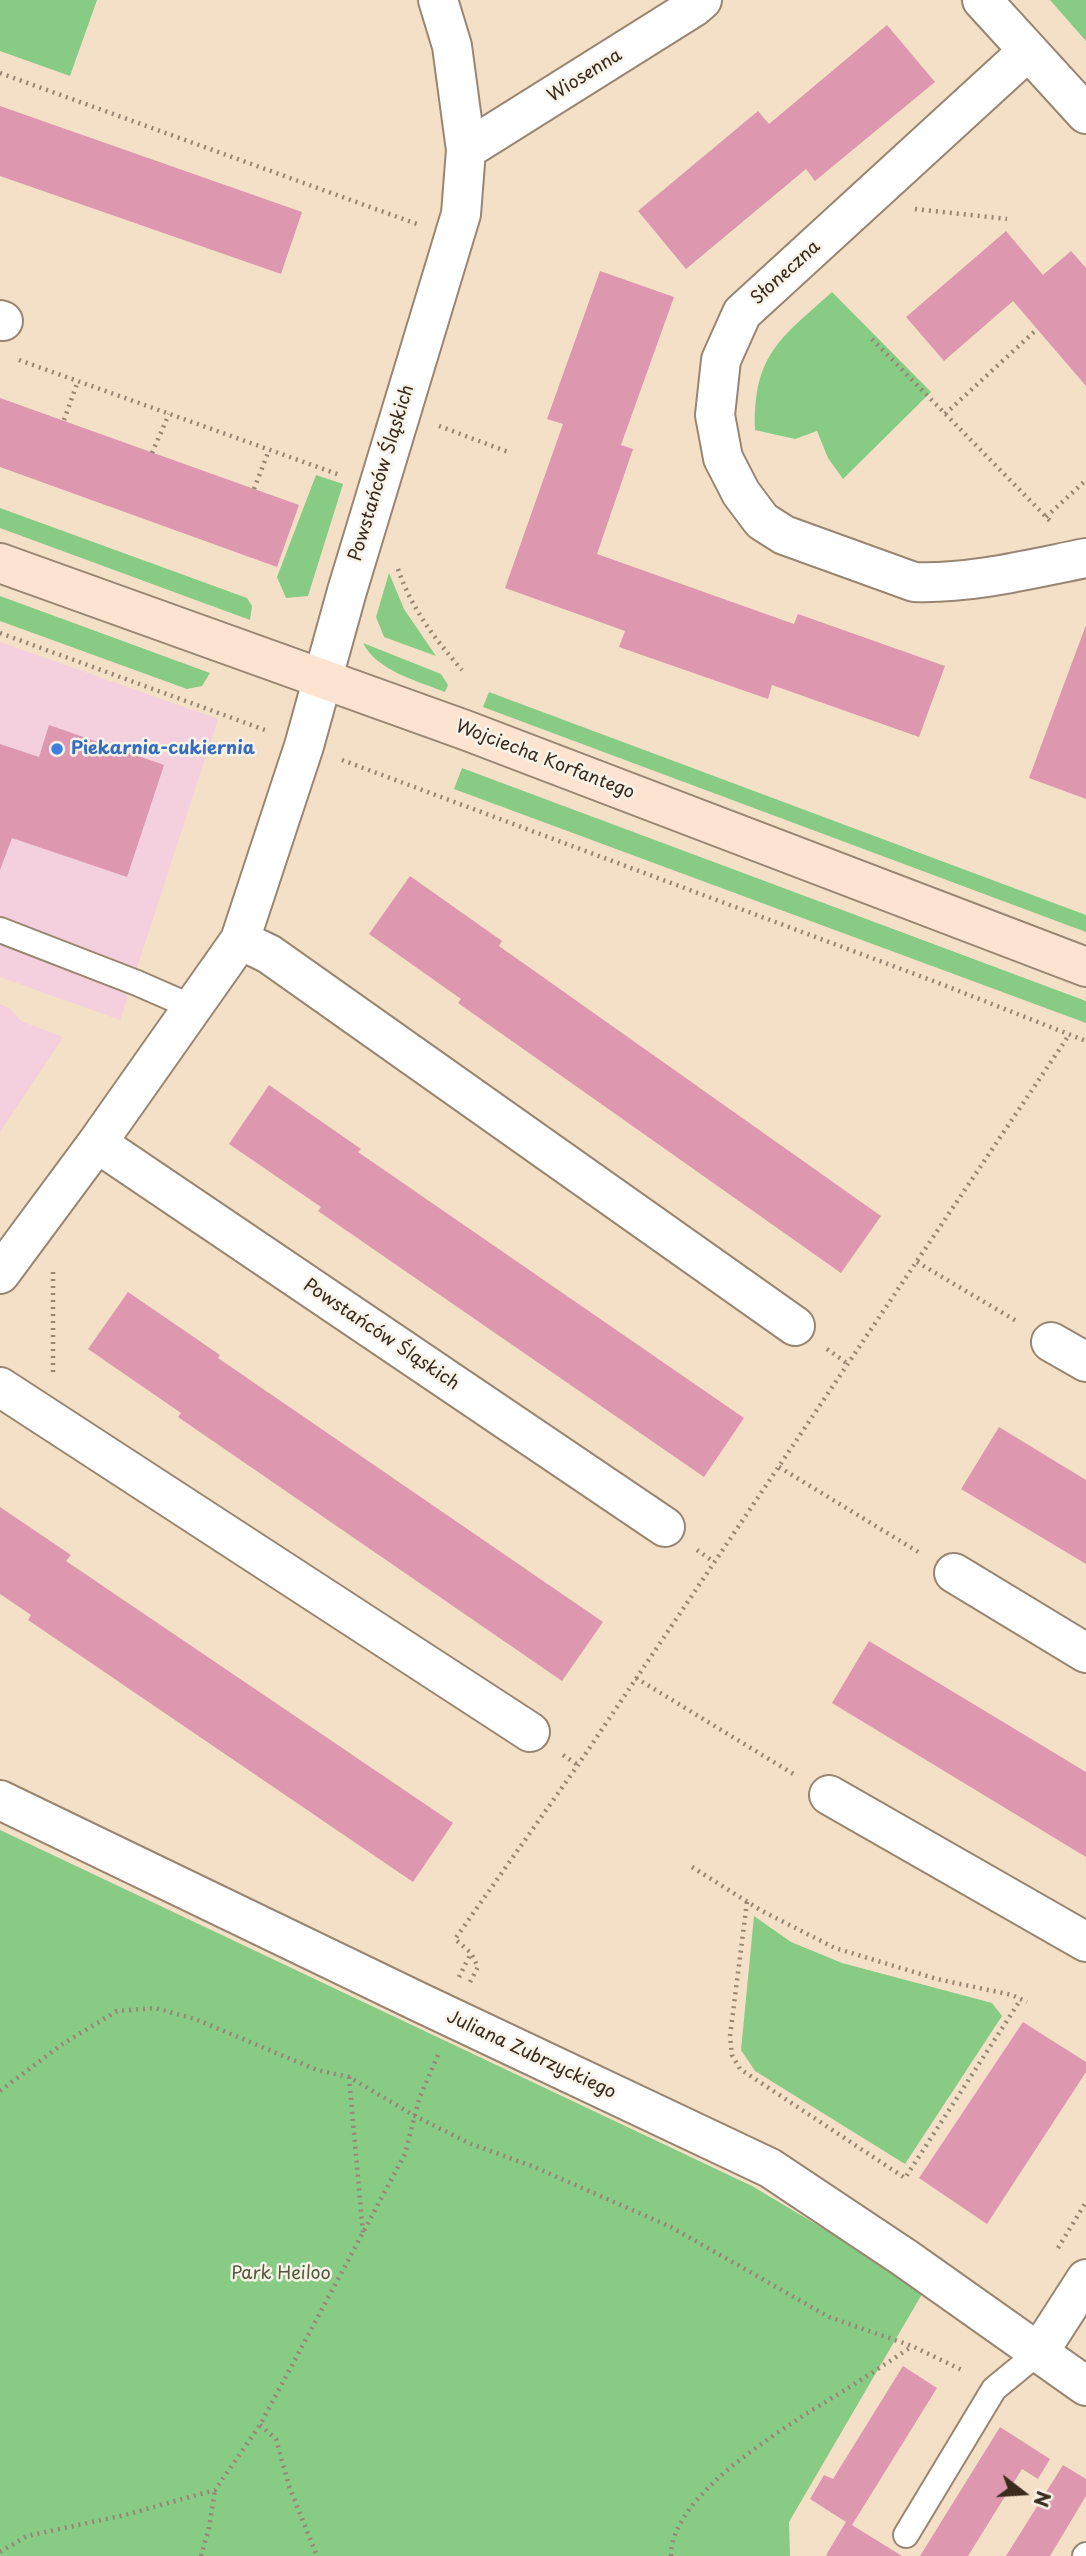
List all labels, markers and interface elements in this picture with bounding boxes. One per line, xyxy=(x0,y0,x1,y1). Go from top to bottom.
street label: Wiosenna xyxy=(544,45,626,107)
street label: Słoneczna xyxy=(747,236,825,310)
street label: Powstańców Śląskich xyxy=(345,382,419,564)
street label: Wojciecha Korfantego xyxy=(453,716,637,804)
place label: Piekarnia-cukiernia xyxy=(71,738,255,760)
marker: Piekarnia-cukiernia xyxy=(49,741,65,757)
street label: Powstańców Śląskich xyxy=(299,1275,463,1395)
street label: Juliana Zubrzyckiego xyxy=(443,2006,619,2104)
park label: Park Heiloo xyxy=(231,2263,331,2285)
north arrow xyxy=(988,2458,1058,2528)
text: N xyxy=(1027,2488,1059,2510)

